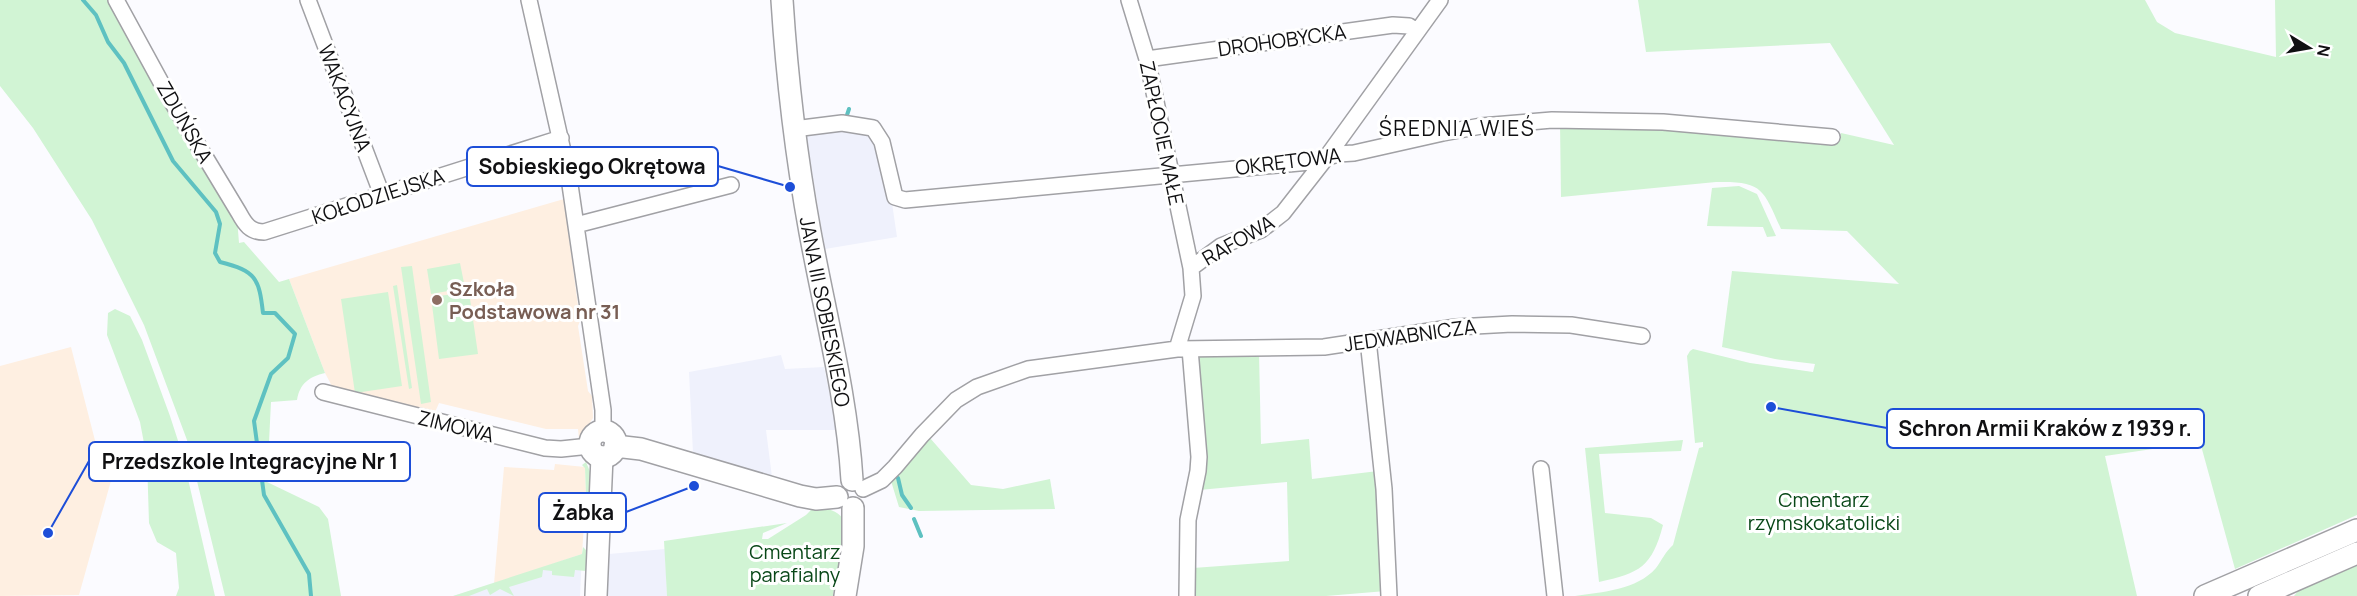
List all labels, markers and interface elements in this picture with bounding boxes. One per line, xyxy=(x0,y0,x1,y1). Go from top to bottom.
street label: DROHOBYCKA xyxy=(1216,18,1348,62)
north arrow xyxy=(2279,18,2339,78)
street label: WAKACYJNA xyxy=(312,40,378,156)
text: N xyxy=(2312,43,2336,59)
street label: ZAPŁOCIE MAŁE xyxy=(1134,58,1190,208)
street label: ZDUŃSKA xyxy=(151,76,219,168)
district label: ŚREDNIA WIEŚ xyxy=(1379,114,1535,142)
street label: OKRĘTOWA xyxy=(1234,141,1343,181)
callout: Sobieskiego Okrętowa xyxy=(467,147,718,186)
text: Sobieskiego Okrętowa xyxy=(478,152,706,180)
street label: KOŁODZIEJSKA xyxy=(308,162,448,230)
street label: RAFOWA xyxy=(1197,208,1279,271)
street label: JANA III SOBIESKIEGO xyxy=(794,215,857,409)
place label: Szkoła Podstawowa nr 31 xyxy=(449,275,620,325)
marker: Szkoła Podstawowa nr 31 xyxy=(430,293,444,307)
street label: JEDWABNICZA xyxy=(1342,312,1478,358)
street label: ZIMOWA xyxy=(415,404,497,449)
callout: Schron Armii Kraków z 1939 r. xyxy=(1887,409,2204,448)
text: Schron Armii Kraków z 1939 r. xyxy=(1898,414,2192,442)
callout: Przedszkole Integracyjne Nr 1 xyxy=(89,442,410,481)
text: Przedszkole Integracyjne Nr 1 xyxy=(102,447,398,475)
park label: Cmentarz rzymskokatolicki xyxy=(1748,486,1900,536)
callout: Żabka xyxy=(539,493,626,532)
text: Żabka xyxy=(552,498,614,526)
park label: Cmentarz parafialny xyxy=(749,538,841,588)

